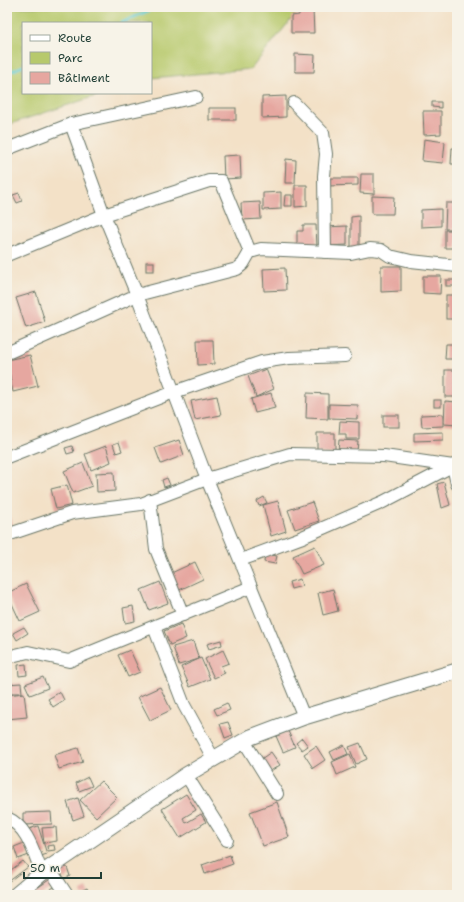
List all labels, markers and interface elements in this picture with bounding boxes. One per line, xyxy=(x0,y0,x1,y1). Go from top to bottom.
legend xyxy=(22,22,152,94)
text: Route xyxy=(58,30,92,46)
text: Parc xyxy=(58,50,83,66)
text: Bâtiment xyxy=(58,70,110,86)
scale bar xyxy=(24,854,101,880)
text: 50 m xyxy=(30,860,60,876)

